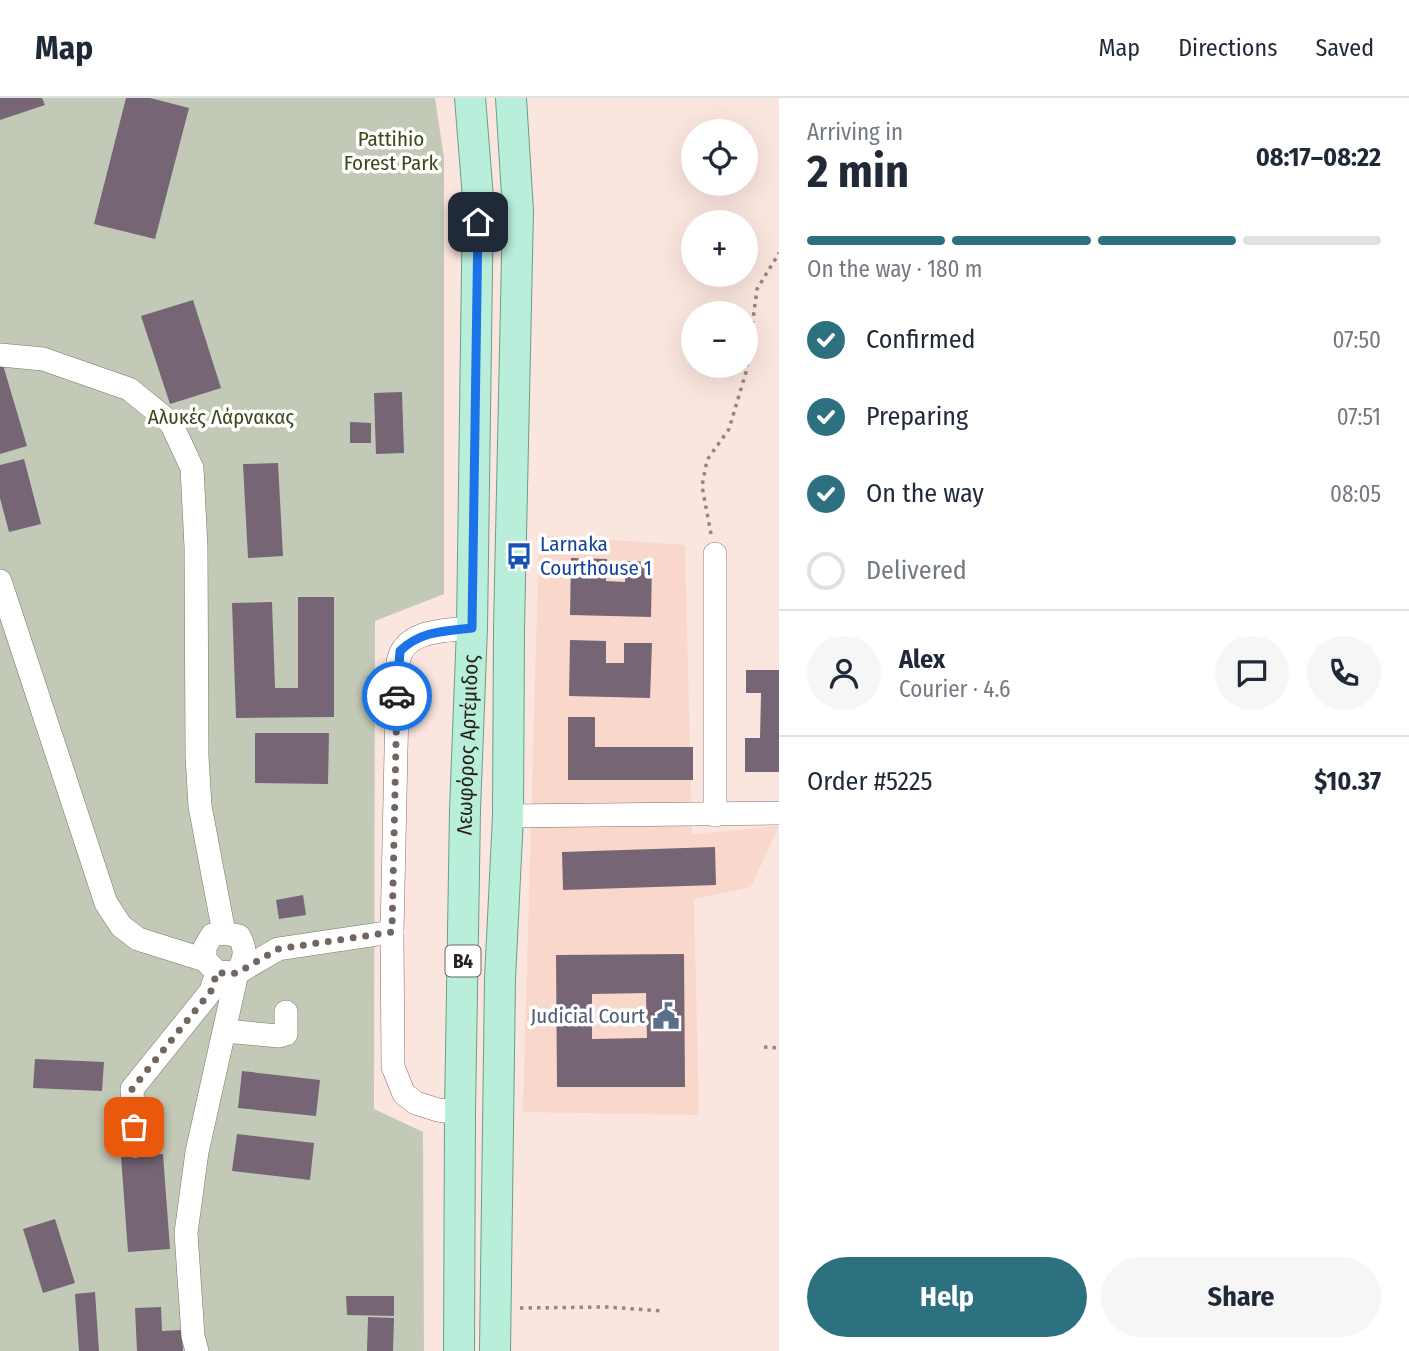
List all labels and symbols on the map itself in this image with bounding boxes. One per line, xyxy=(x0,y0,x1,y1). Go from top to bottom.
park label: Pattihio Forest Park xyxy=(344,126,439,176)
pin xyxy=(448,192,508,252)
park label: Αλυκές Λάρνακας xyxy=(148,404,294,430)
place label: Larnaka Courthouse 1 xyxy=(540,531,652,581)
bus stop icon: Larnaka Courthouse 1 xyxy=(504,541,534,571)
street label: Λεωφόρος Αρτέμιδος xyxy=(452,654,484,836)
courier xyxy=(362,661,432,731)
road number: B4 xyxy=(446,946,480,976)
public building icon: Judicial Court xyxy=(651,1001,681,1031)
place label: Judicial Court xyxy=(530,1003,645,1029)
pin xyxy=(104,1097,164,1157)

